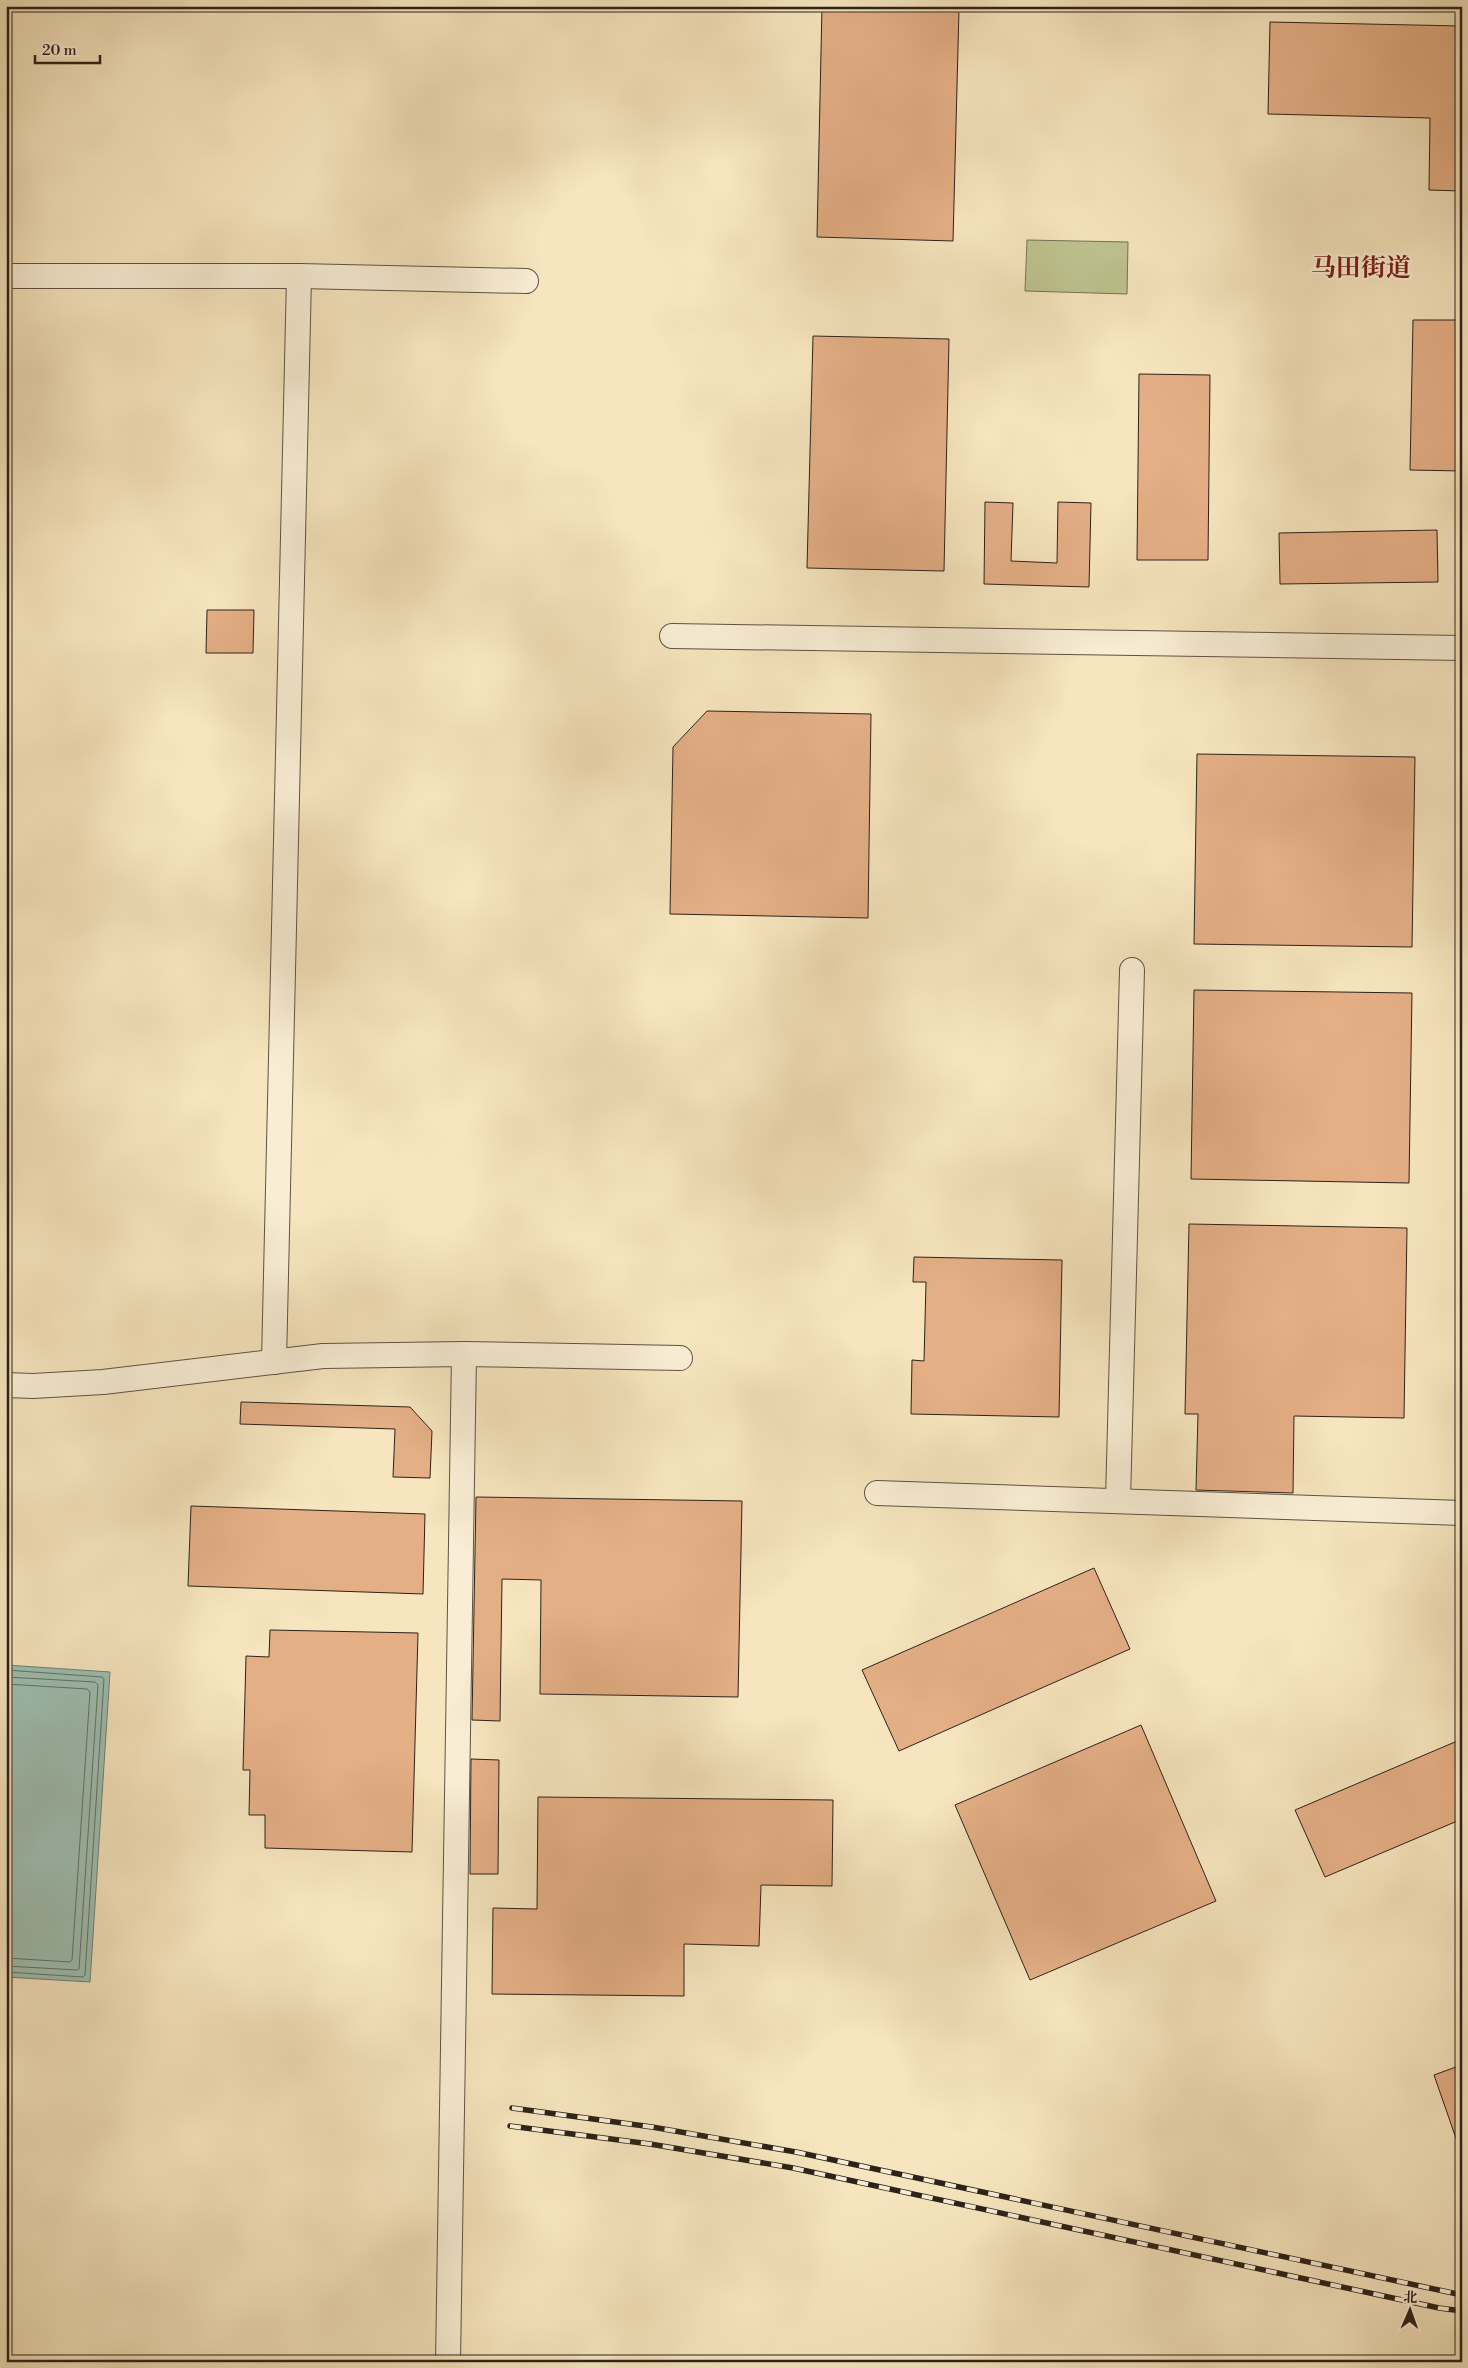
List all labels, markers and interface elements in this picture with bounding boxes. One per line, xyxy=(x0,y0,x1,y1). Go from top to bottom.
scale bar xyxy=(35,32,100,64)
text: 20 m xyxy=(42,41,77,60)
district label: 马田街道 xyxy=(1311,253,1411,284)
north arrow xyxy=(1386,2286,1436,2336)
text: 北 xyxy=(1403,2289,1418,2307)

